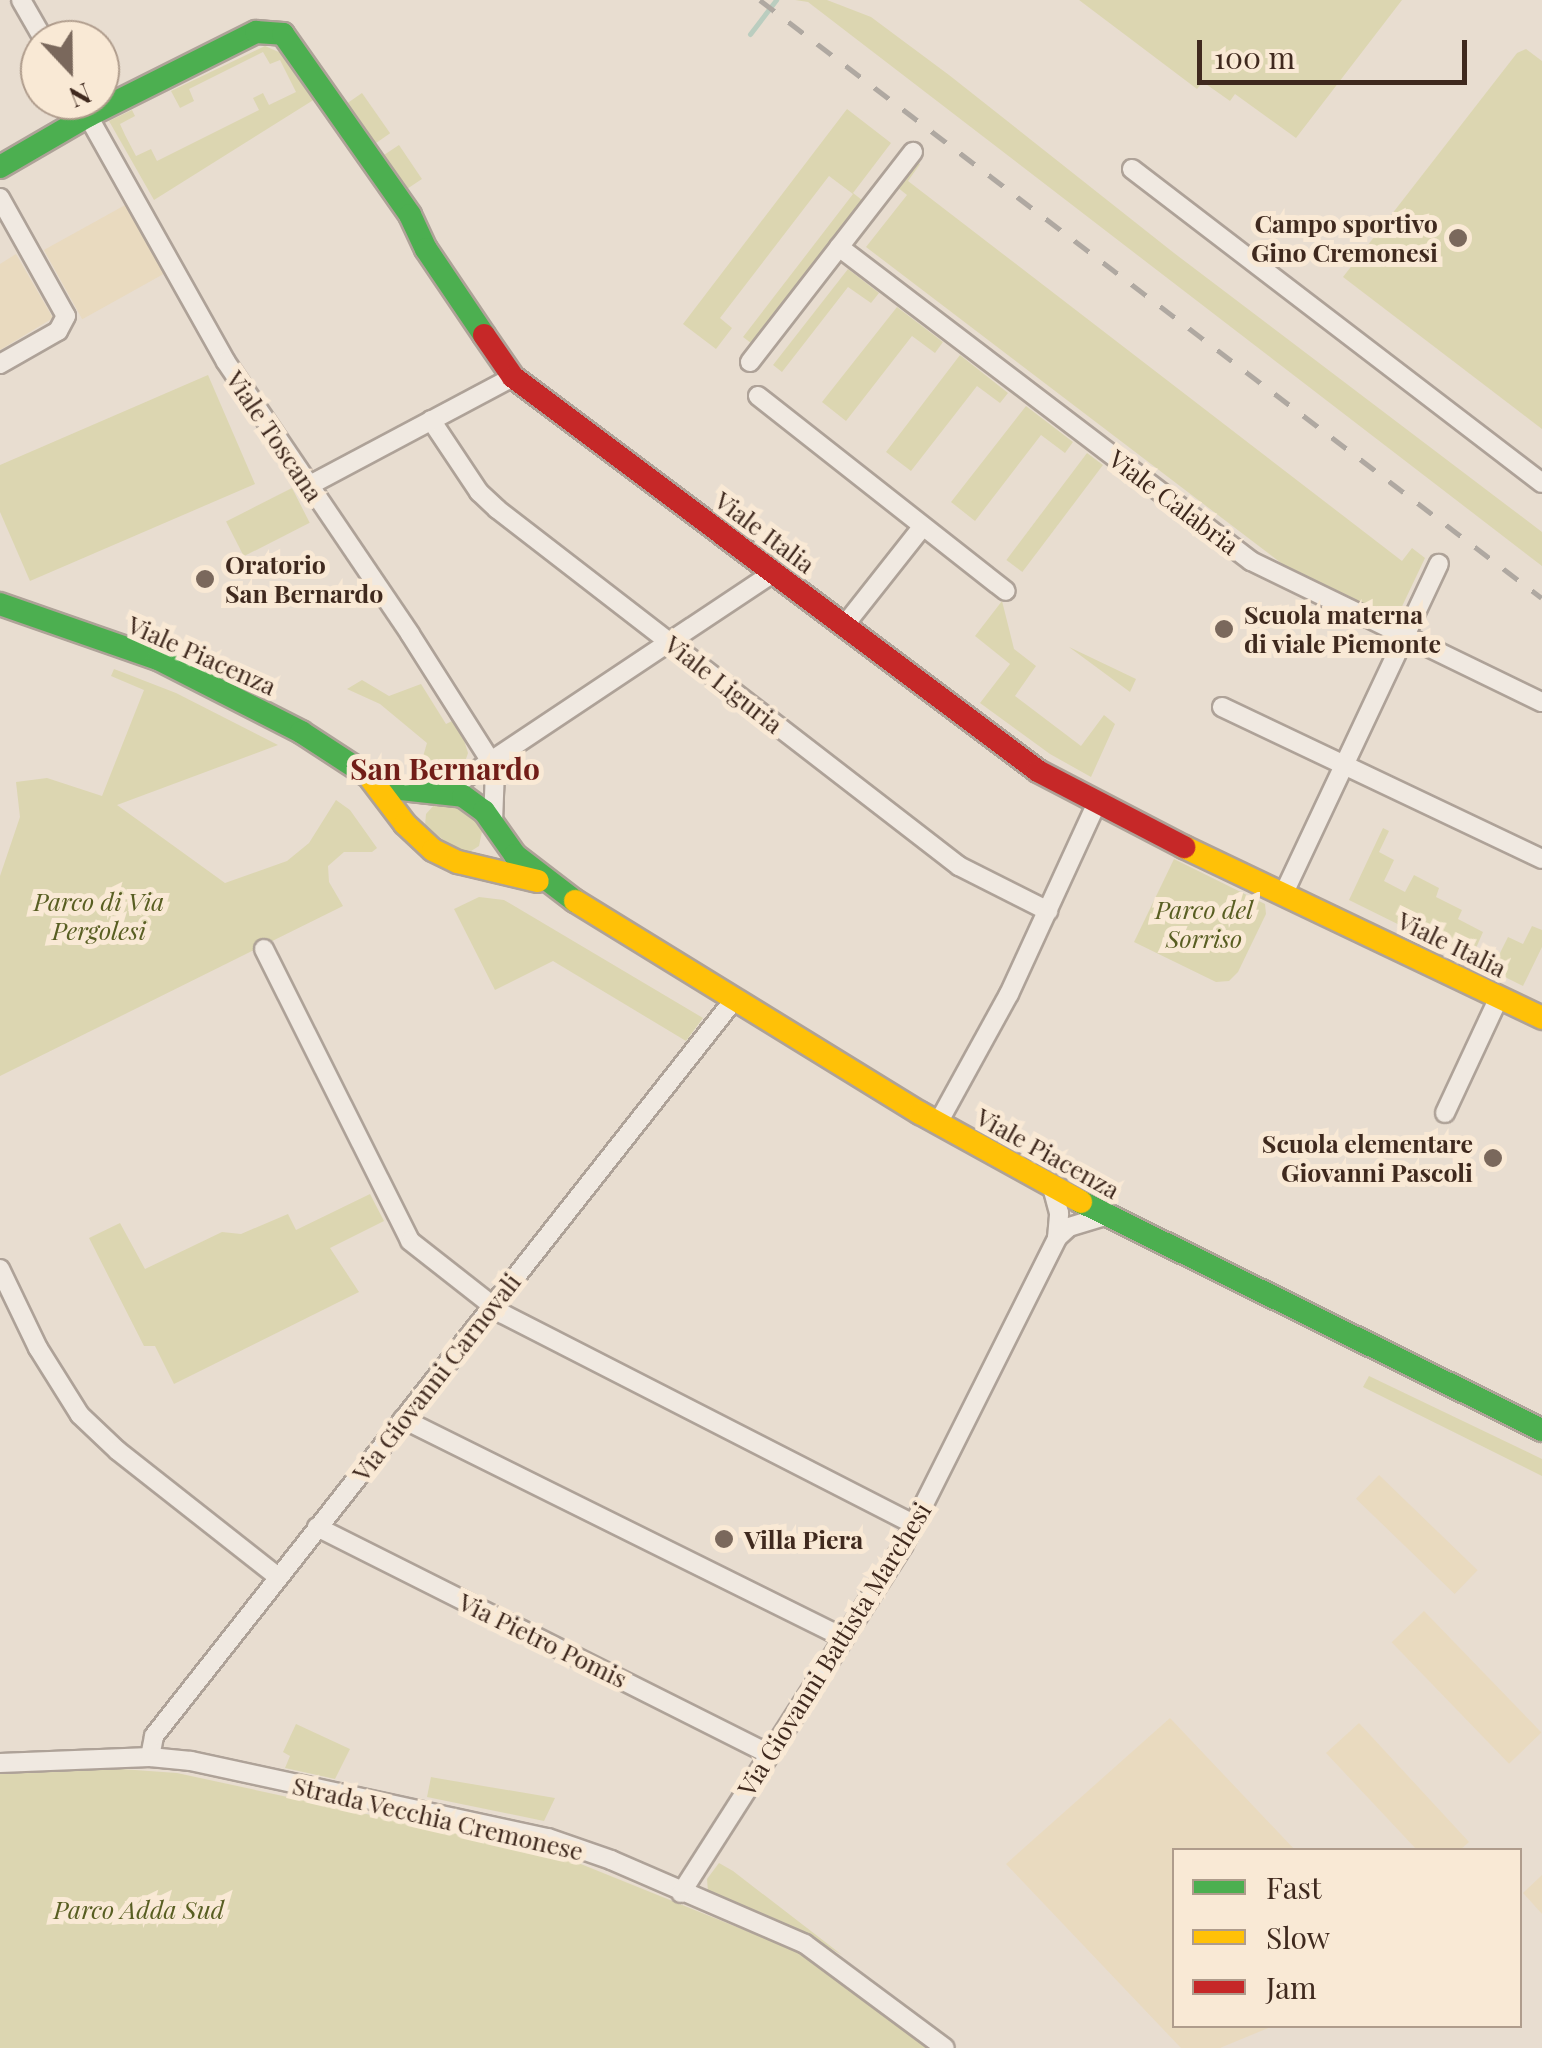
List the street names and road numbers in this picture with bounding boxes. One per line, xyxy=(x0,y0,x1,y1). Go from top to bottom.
street label: Viale Toscana xyxy=(220,365,330,507)
street label: Viale Calabria xyxy=(1103,443,1245,561)
street label: Viale Italia xyxy=(709,485,821,579)
street label: Viale Piacenza xyxy=(123,609,281,701)
street label: Viale Liguria xyxy=(659,629,789,739)
street label: Viale Italia xyxy=(1393,905,1511,983)
street label: Viale Piacenza xyxy=(971,1101,1125,1205)
street label: Via Giovanni Carnovali xyxy=(345,1267,527,1487)
street label: Via Giovanni Battista Marchesi xyxy=(731,1497,937,1801)
street label: Via Pietro Pomis xyxy=(454,1586,632,1694)
street label: Strada Vecchia Cremonese xyxy=(289,1770,587,1866)

